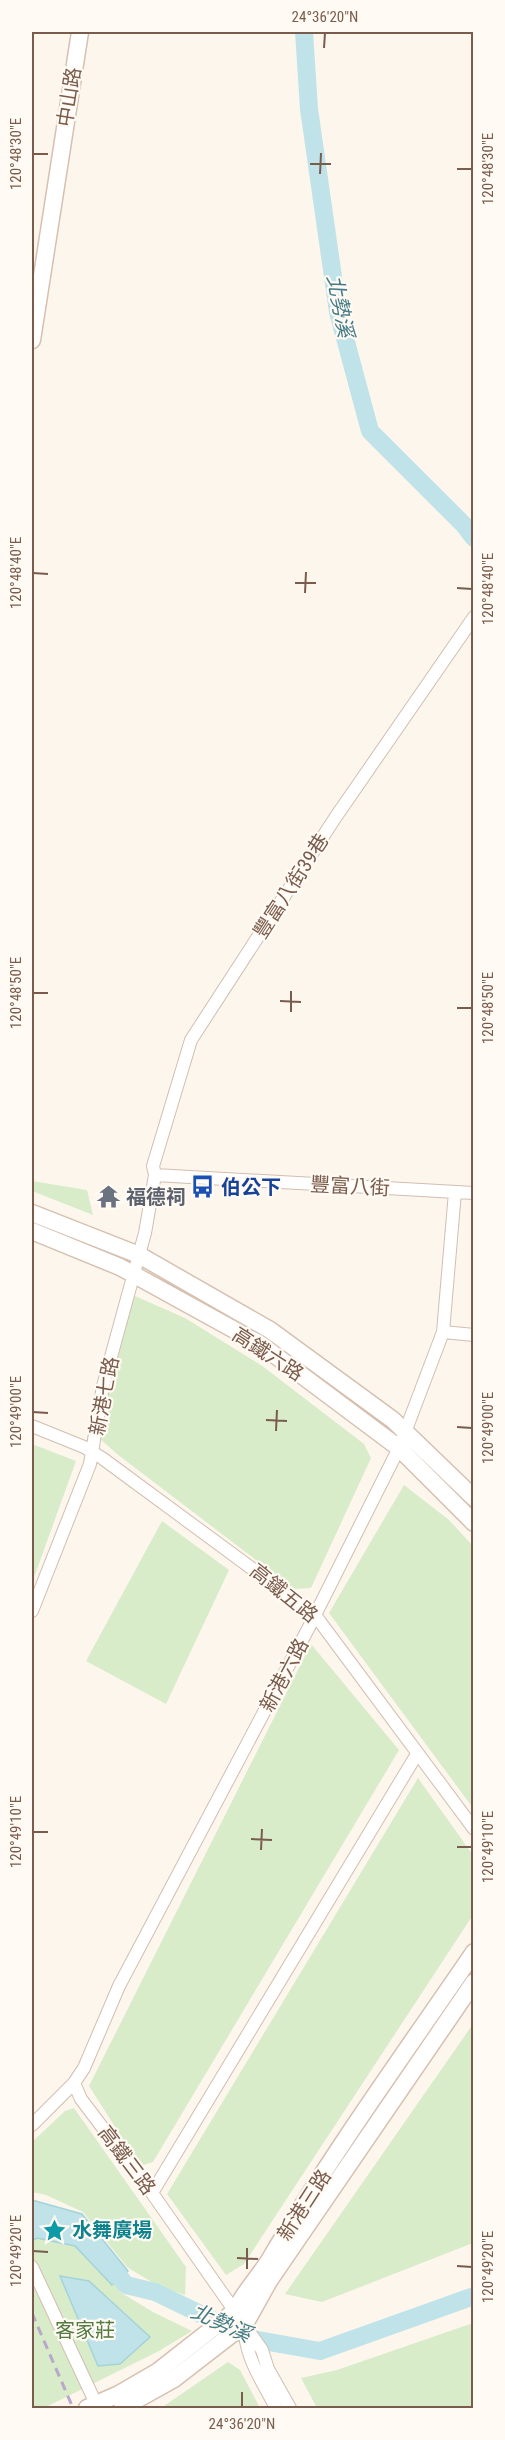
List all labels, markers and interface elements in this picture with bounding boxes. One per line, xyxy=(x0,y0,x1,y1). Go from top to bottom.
text: 24°36'20"N xyxy=(292,8,358,26)
street label: 中山路 xyxy=(52,65,86,129)
text: 120°48'30"E xyxy=(7,118,25,190)
text: 120°48'30"E xyxy=(479,133,497,205)
water label: 北勢溪 xyxy=(322,273,358,342)
text: 120°48'40"E xyxy=(7,537,25,609)
text: 120°48'40"E xyxy=(479,553,497,625)
street label: 豐富八街39巷 xyxy=(248,829,334,943)
text: 120°48'50"E xyxy=(7,957,25,1029)
text: 120°48'50"E xyxy=(479,972,497,1044)
street label: 豐富八街 xyxy=(309,1172,391,1200)
bus stop icon: 伯公下 xyxy=(190,1174,216,1200)
place label: 伯公下 xyxy=(221,1175,281,1199)
temple icon: 福德祠 xyxy=(95,1184,121,1210)
place label: 福德祠 xyxy=(126,1185,186,1209)
street label: 高鐵六路 xyxy=(228,1322,308,1386)
street label: 新港七路 xyxy=(85,1354,123,1438)
text: 120°49'00"E xyxy=(7,1376,25,1448)
text: 120°49'00"E xyxy=(479,1392,497,1464)
street label: 高鐵五路 xyxy=(245,1559,323,1627)
street label: 新港六路 xyxy=(255,1634,313,1716)
text: 120°49'10"E xyxy=(7,1796,25,1868)
text: 120°49'10"E xyxy=(479,1811,497,1883)
street label: 高鐵三路 xyxy=(93,2121,161,2199)
street label: 新港三路 xyxy=(272,2165,336,2245)
text: 120°49'20"E xyxy=(7,2215,25,2287)
place icon: 水舞廣場 xyxy=(41,2217,67,2243)
place label: 水舞廣場 xyxy=(72,2218,152,2242)
text: 120°49'20"E xyxy=(479,2231,497,2303)
water label: 北勢溪 xyxy=(187,2299,257,2348)
park label: 客家莊 xyxy=(55,2318,115,2342)
text: 24°36'20"N xyxy=(209,2415,275,2433)

